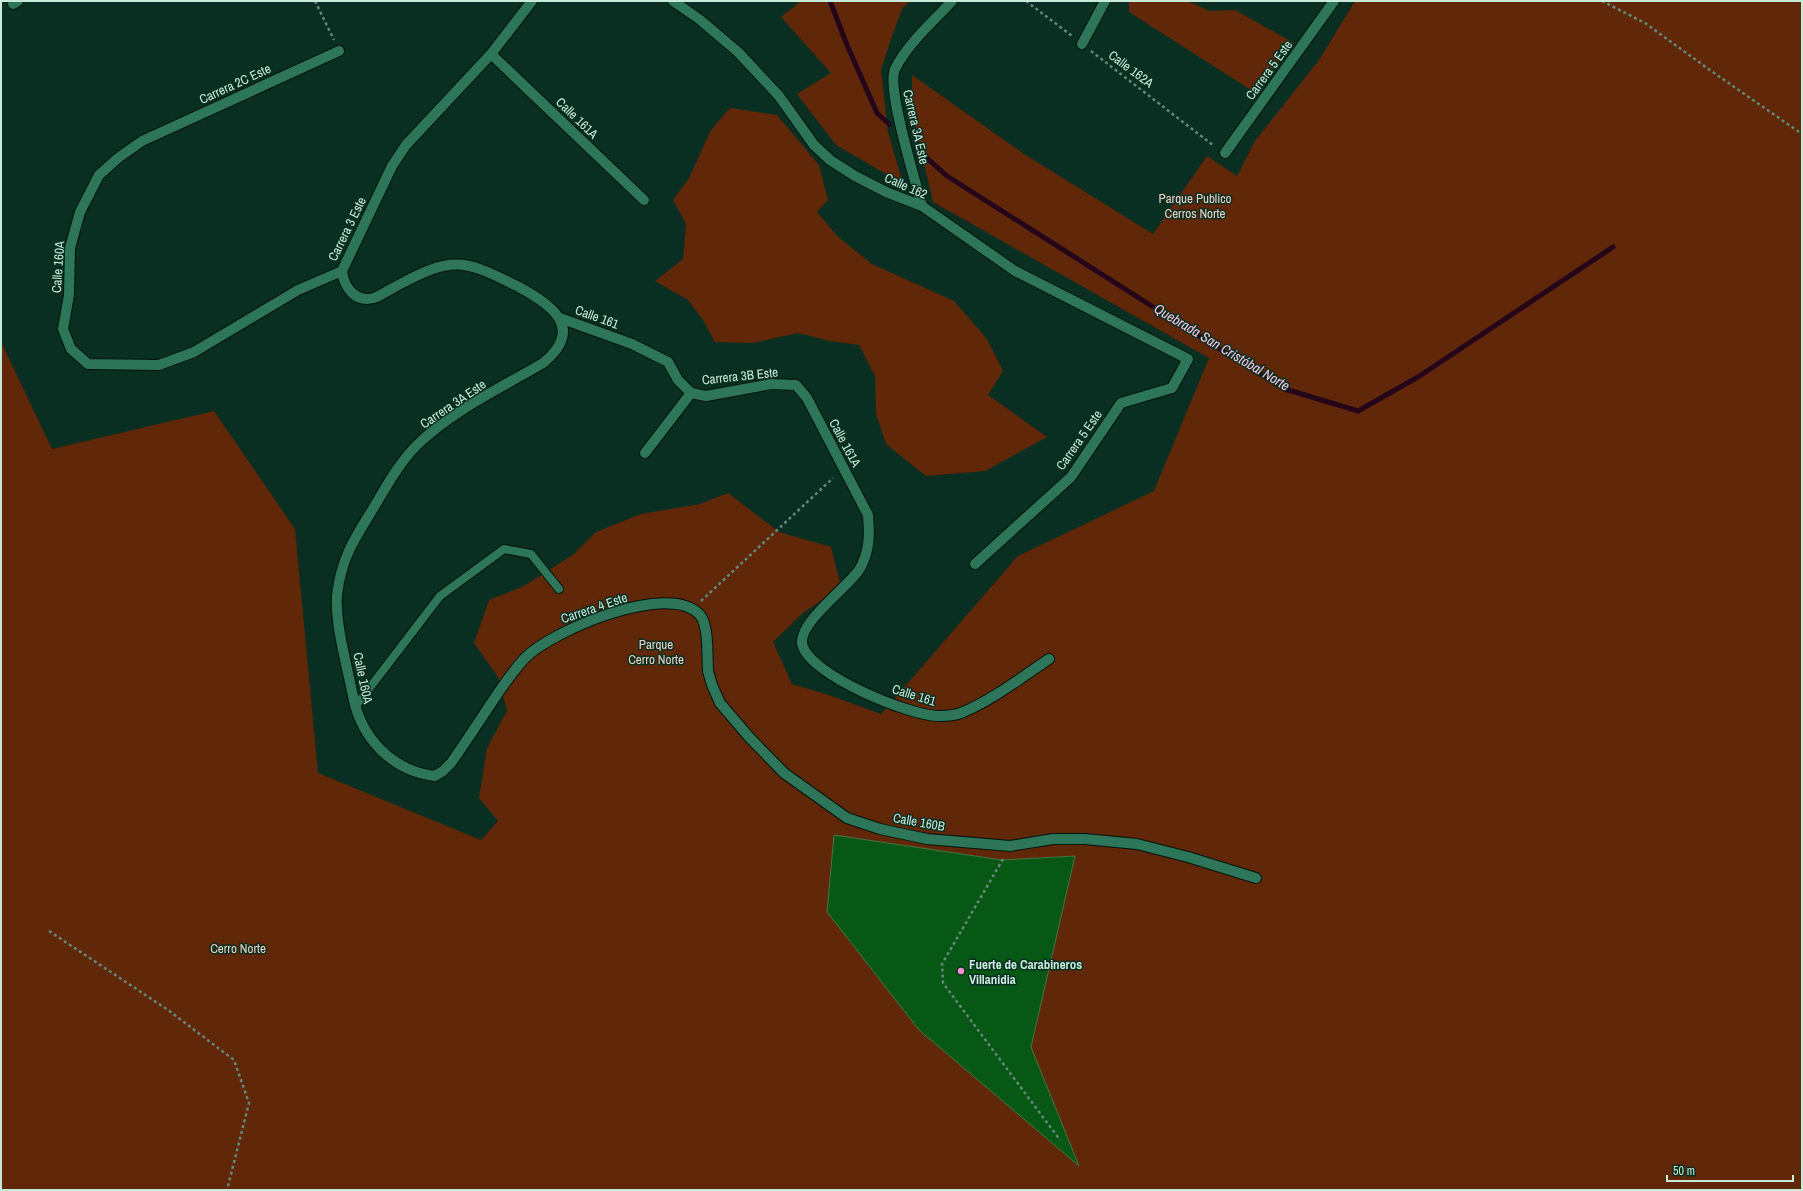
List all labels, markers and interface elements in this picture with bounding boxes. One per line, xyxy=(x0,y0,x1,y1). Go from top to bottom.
street label: Carrera 5 Este xyxy=(1242,37,1296,103)
street label: Calle 162A xyxy=(1105,47,1158,92)
street label: Carrera 2C Este xyxy=(197,60,274,108)
street label: Carrera 3A Este xyxy=(899,88,933,166)
street label: Calle 161A xyxy=(552,94,602,143)
street label: Calle 162 xyxy=(882,169,930,203)
park label: Parque Publico Cerros Norte xyxy=(1159,190,1232,222)
street label: Carrera 3 Este xyxy=(324,194,370,264)
street label: Calle 160A xyxy=(48,240,68,294)
water label: Quebrada San Cristóbal Norte xyxy=(1151,299,1293,395)
street label: Calle 161 xyxy=(573,301,621,333)
street label: Carrera 3B Este xyxy=(701,364,779,388)
street label: Carrera 3A Este xyxy=(417,376,489,432)
street label: Carrera 5 Este xyxy=(1052,407,1106,473)
street label: Calle 161A xyxy=(825,416,865,471)
street label: Carrera 4 Este xyxy=(558,589,630,627)
park label: Parque Cerro Norte xyxy=(628,636,684,668)
street label: Calle 160A xyxy=(349,651,377,706)
street label: Calle 161 xyxy=(890,680,938,710)
street label: Calle 160B xyxy=(892,809,946,835)
park label: Cerro Norte xyxy=(210,940,266,957)
place label: Fuerte de Carabineros Villanidia xyxy=(969,956,1082,988)
marker: Fuerte de Carabineros Villanidia xyxy=(956,966,966,976)
scale bar xyxy=(1667,1157,1793,1183)
text: 50 m xyxy=(1673,1163,1695,1179)

